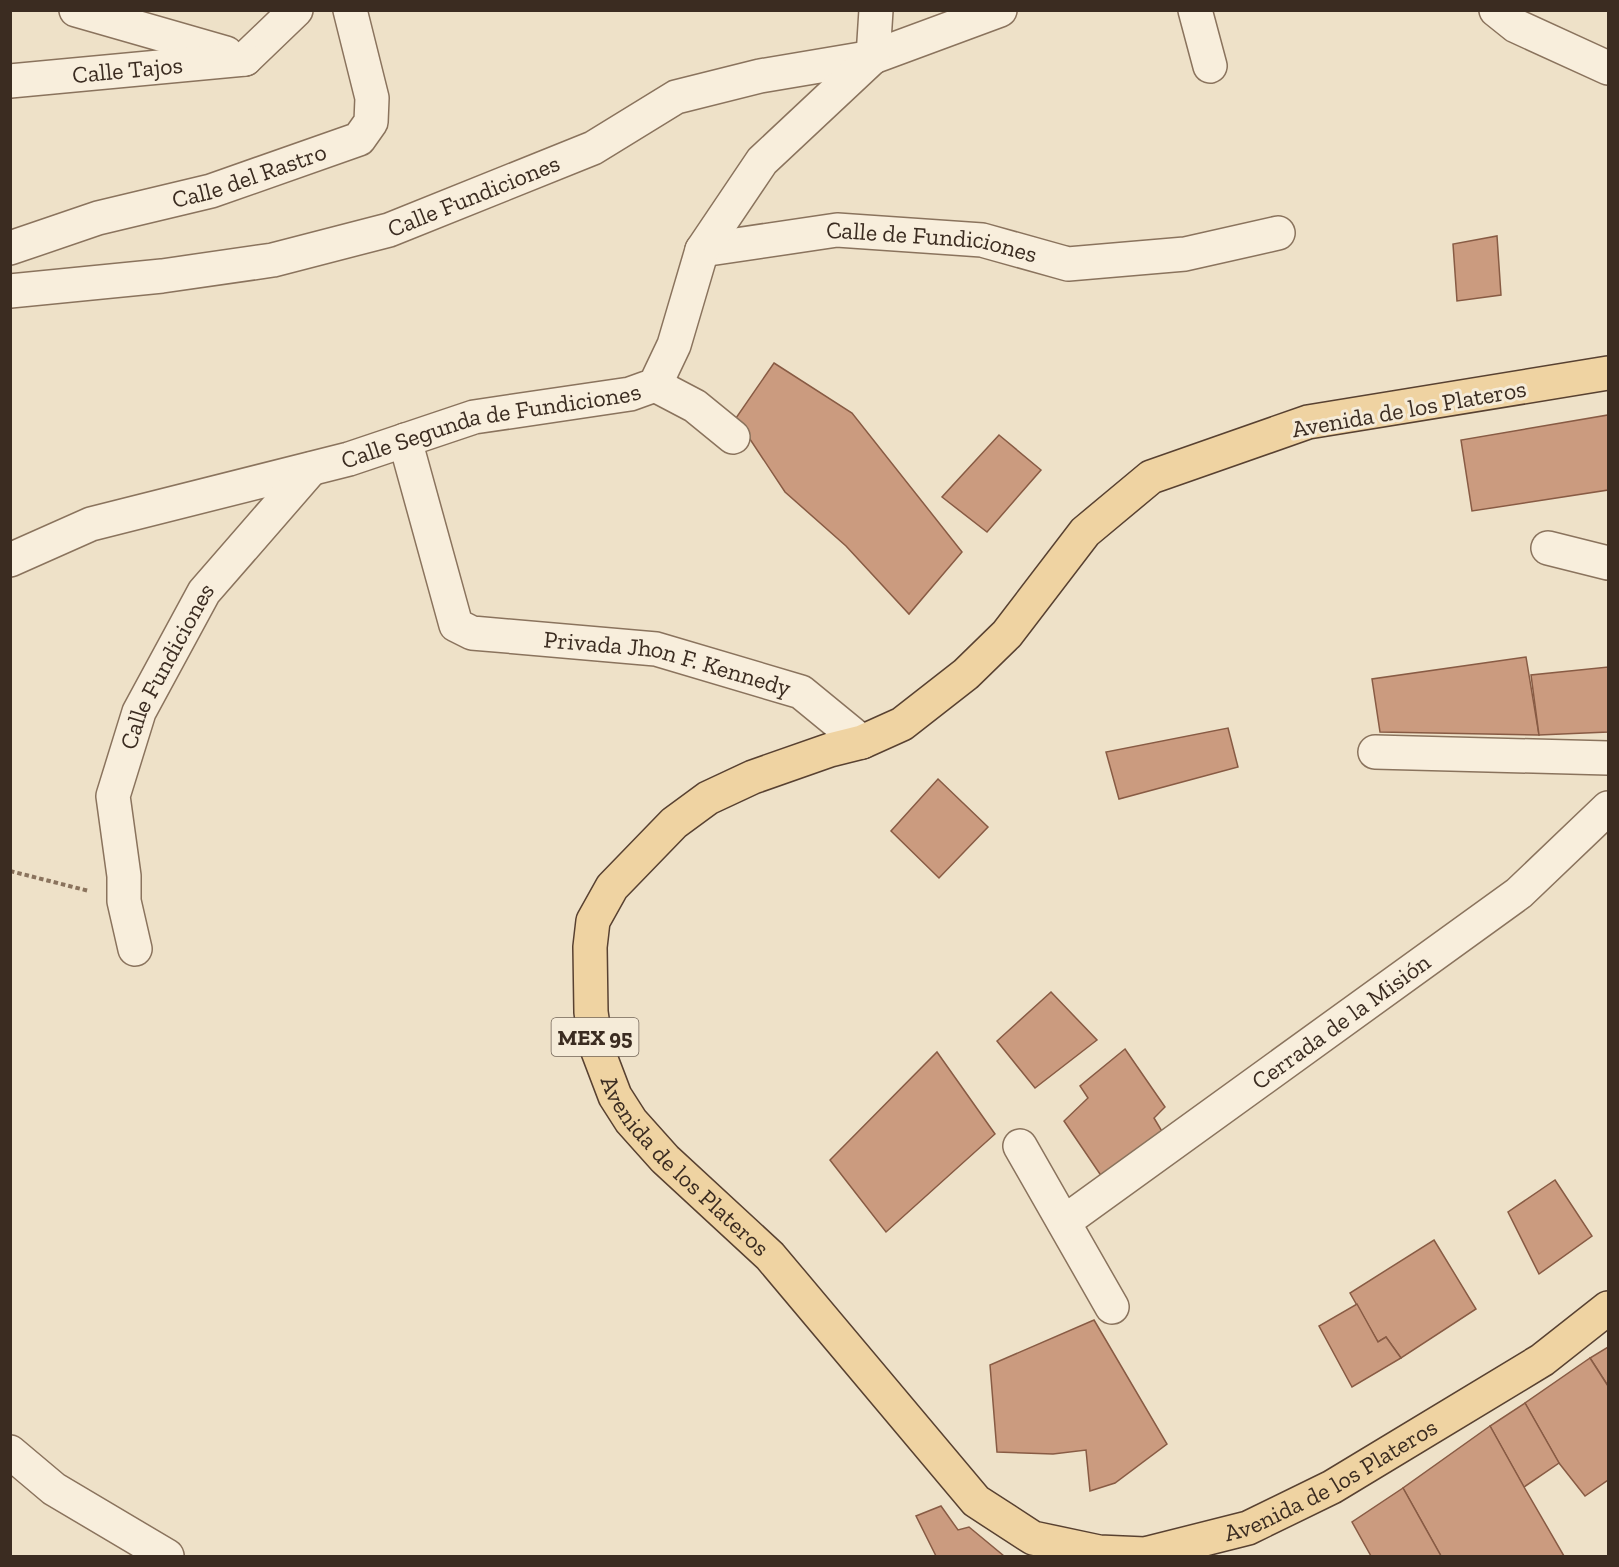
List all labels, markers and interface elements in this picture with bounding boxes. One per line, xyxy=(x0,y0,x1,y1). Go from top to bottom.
street label: Calle Tajos xyxy=(71,50,184,89)
street label: Calle del Rastro xyxy=(169,137,330,214)
street label: Calle Fundiciones xyxy=(383,148,564,243)
street label: Calle de Fundiciones xyxy=(824,214,1041,269)
street label: Avenida de los Plateros xyxy=(1289,374,1528,443)
street label: Calle Segunda de Fundiciones xyxy=(337,376,645,475)
street label: Calle Fundiciones xyxy=(113,576,220,753)
street label: Privada Jhon F. Kennedy xyxy=(543,624,795,702)
street label: Cerrada de la Misión xyxy=(1246,947,1436,1095)
road number: MEX 95 xyxy=(552,1018,638,1056)
street label: Avenida de los Plateros xyxy=(595,1072,776,1262)
street label: Avenida de los Plateros xyxy=(1221,1412,1442,1547)

